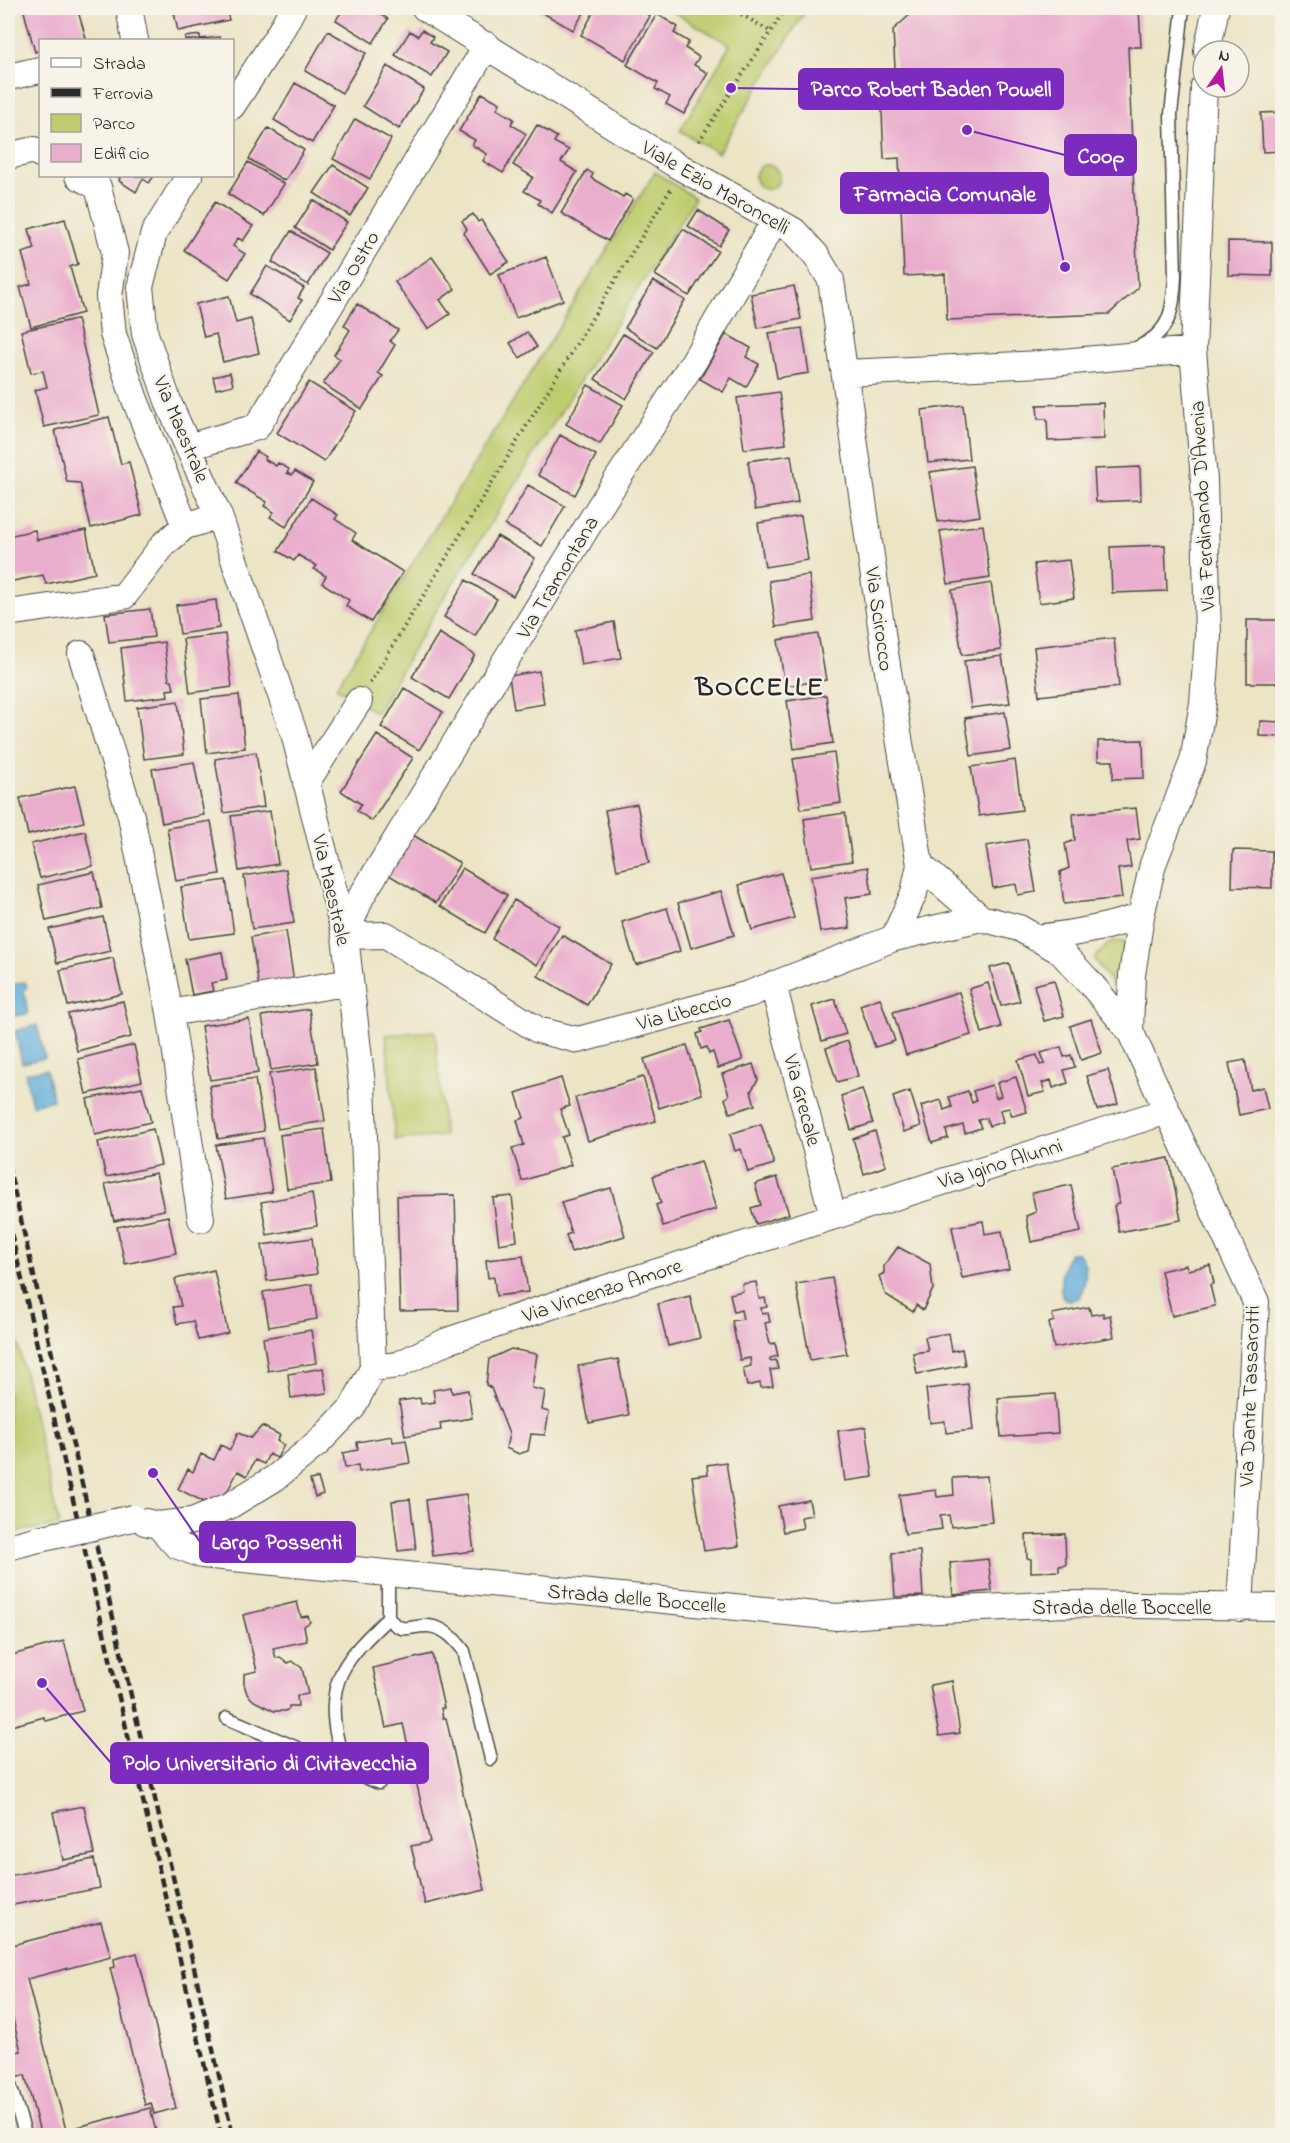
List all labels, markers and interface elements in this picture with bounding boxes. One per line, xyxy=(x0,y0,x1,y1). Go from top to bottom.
legend xyxy=(39,39,234,177)
north arrow xyxy=(1191,39,1251,99)
text: N xyxy=(1216,43,1232,69)
text: Strada xyxy=(93,52,146,78)
callout: Parco Robert Baden Powell xyxy=(799,69,1063,109)
text: Parco Robert Baden Powell xyxy=(811,75,1052,107)
text: Ferrovia xyxy=(92,82,153,108)
text: Parco xyxy=(93,112,135,138)
street label: Viale Ezio Maroncelli xyxy=(634,133,795,244)
callout: Coop xyxy=(1065,135,1136,175)
text: Edificio xyxy=(93,142,149,168)
text: Coop xyxy=(1078,142,1124,174)
callout: Farmacia Comunale xyxy=(841,173,1048,213)
text: Farmacia Comunale xyxy=(853,180,1037,212)
street label: Via Ostro xyxy=(321,226,388,311)
street label: Via Maestrale xyxy=(144,371,216,488)
street label: Via Ferdinando D'Avenia xyxy=(1184,400,1225,613)
street label: Via Tramontana xyxy=(510,511,607,646)
street label: Via Scirocco xyxy=(856,564,900,673)
district label: BOCCELLE xyxy=(693,669,825,708)
street label: Via Maestrale xyxy=(302,831,358,950)
street label: Via Libeccio xyxy=(633,986,735,1040)
street label: Via Grecale xyxy=(774,1050,828,1150)
street label: Via Igino Alunni xyxy=(934,1132,1067,1200)
street label: Via Vincenzo Amore xyxy=(518,1252,687,1332)
street label: Via Dante Tassarotti xyxy=(1233,1305,1269,1488)
callout: Largo Possenti xyxy=(200,1522,355,1562)
text: Largo Possenti xyxy=(212,1528,343,1561)
street label: Strada delle Boccelle xyxy=(546,1577,728,1623)
street label: Strada delle Boccelle xyxy=(1032,1594,1212,1624)
callout: Polo Universitario di Civitavecchia xyxy=(111,1743,428,1783)
text: Polo Universitario di Civitavecchia xyxy=(123,1749,417,1781)

